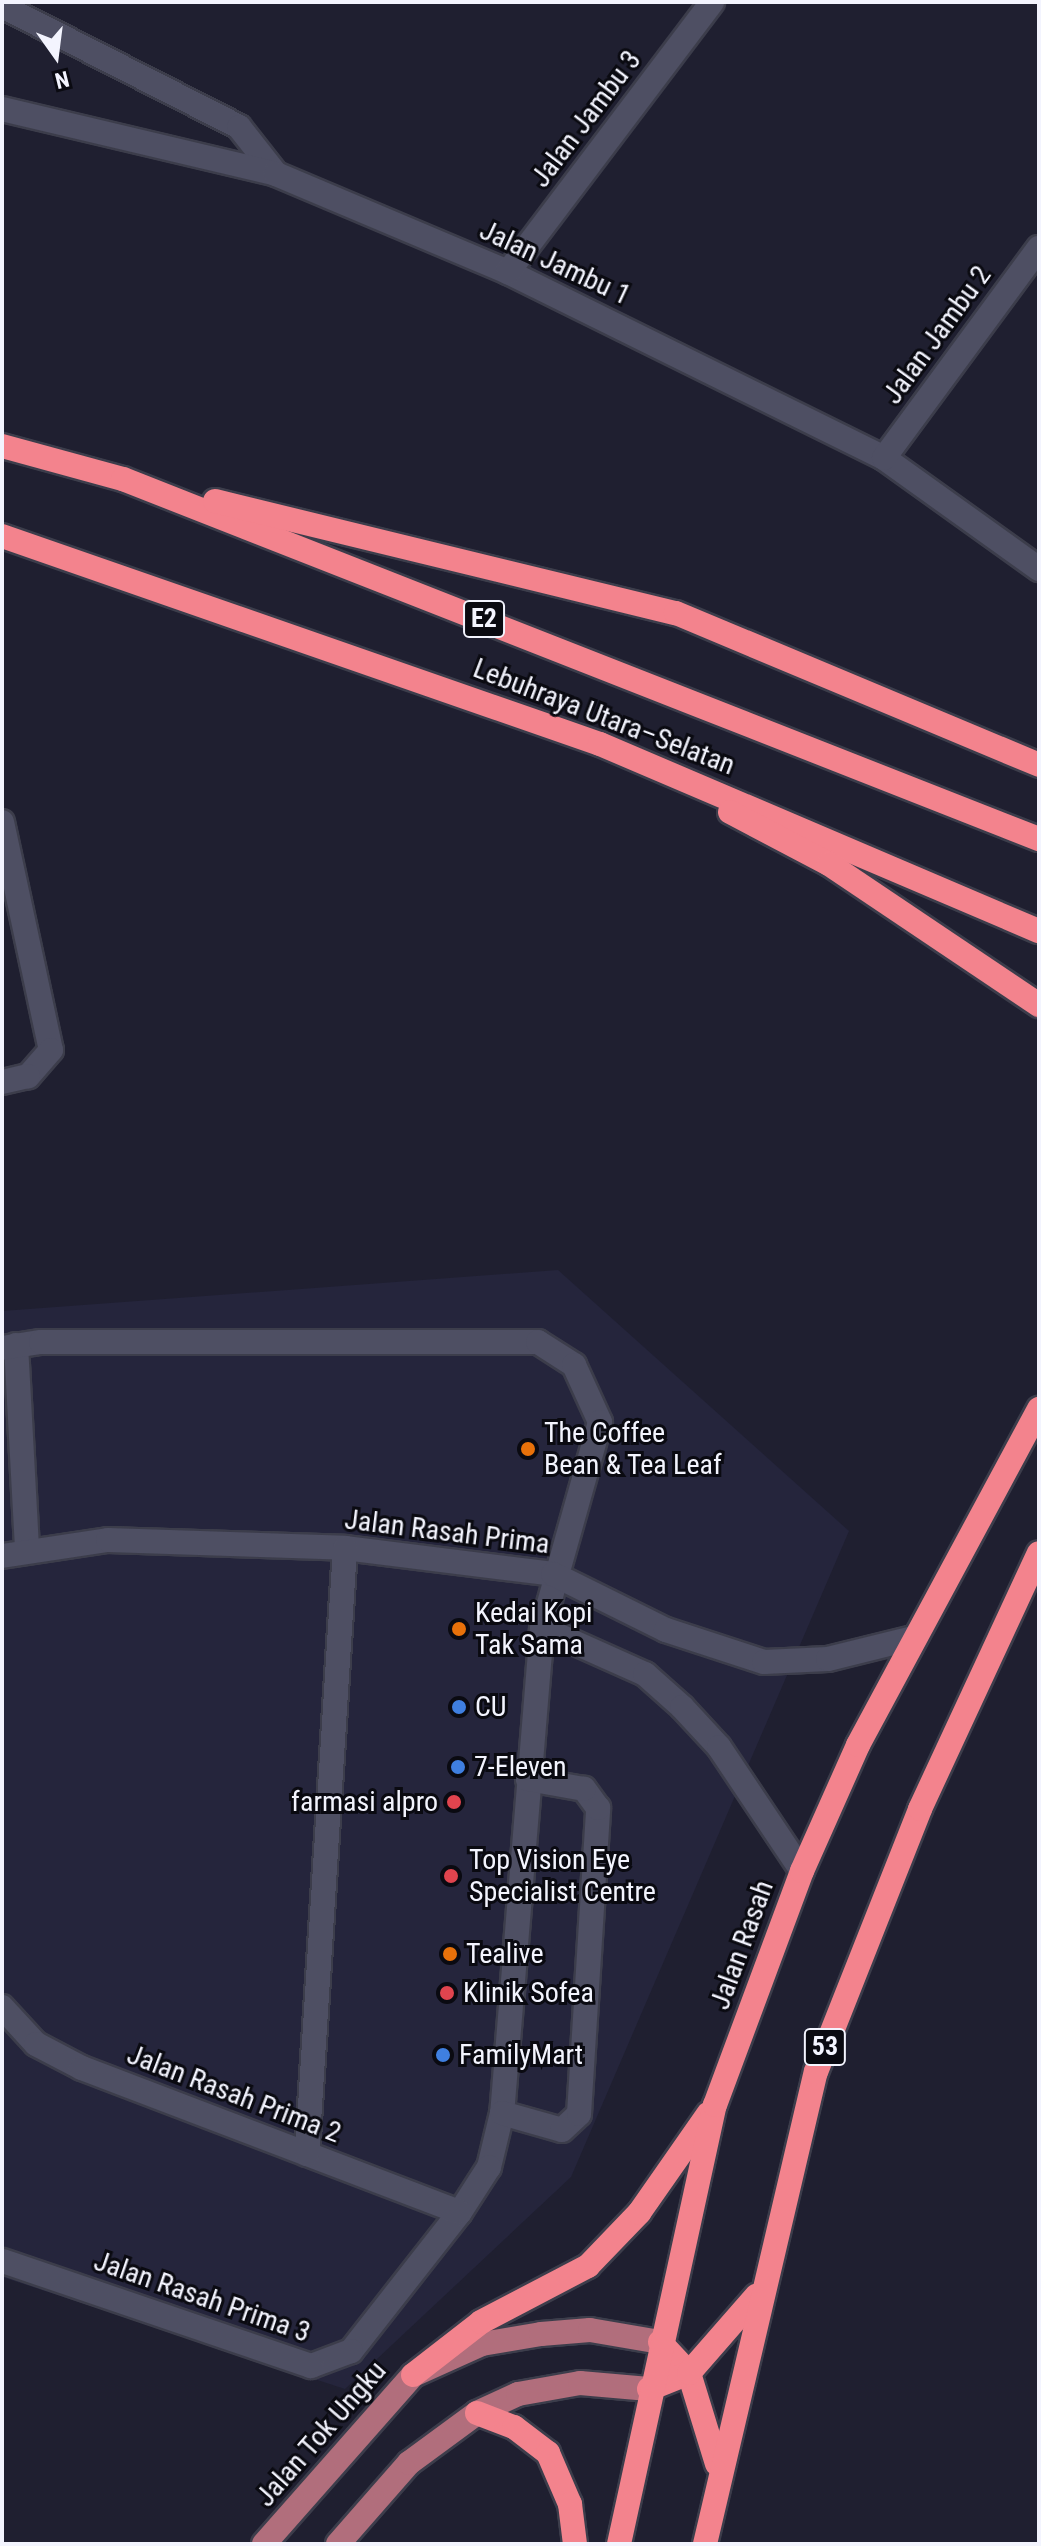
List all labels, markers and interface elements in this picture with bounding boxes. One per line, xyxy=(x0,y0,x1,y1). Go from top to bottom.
north arrow xyxy=(16,16,96,96)
street label: Jalan Jambu 3 xyxy=(524,44,648,194)
text: N xyxy=(52,66,72,94)
street label: Jalan Jambu 1 xyxy=(474,213,636,313)
street label: Jalan Jambu 2 xyxy=(876,259,998,411)
road number: E2 xyxy=(462,597,506,641)
street label: Lebuhraya Utara–Selatan xyxy=(469,652,739,782)
place label: The Coffee Bean & Tea Leaf xyxy=(544,1416,722,1482)
marker: The Coffee Bean & Tea Leaf xyxy=(519,1440,537,1458)
street label: Jalan Rasah Prima xyxy=(343,1503,551,1561)
place label: Kedai Kopi Tak Sama xyxy=(475,1596,592,1662)
marker: Kedai Kopi Tak Sama xyxy=(450,1620,468,1638)
place label: CU xyxy=(475,1690,507,1724)
marker: CU xyxy=(450,1698,468,1716)
place label: 7-Eleven xyxy=(474,1750,567,1784)
marker: 7-Eleven xyxy=(449,1758,467,1776)
place label: farmasi alpro xyxy=(291,1785,438,1819)
marker: farmasi alpro xyxy=(445,1793,463,1811)
place label: Top Vision Eye Specialist Centre xyxy=(469,1843,656,1909)
marker: Top Vision Eye Specialist Centre xyxy=(440,1865,462,1887)
street label: Jalan Rasah xyxy=(703,1876,781,2014)
place label: Tealive xyxy=(466,1937,544,1971)
marker: Tealive xyxy=(441,1945,459,1963)
place label: Klinik Sofea xyxy=(463,1976,594,2010)
marker: Klinik Sofea xyxy=(438,1984,456,2002)
road number: 53 xyxy=(803,2025,847,2069)
street label: Jalan Rasah Prima 2 xyxy=(122,2038,346,2150)
place label: FamilyMart xyxy=(459,2038,583,2072)
marker: FamilyMart xyxy=(434,2046,452,2064)
street label: Jalan Rasah Prima 3 xyxy=(90,2244,314,2350)
street label: Jalan Tok Ungku xyxy=(249,2354,393,2514)

